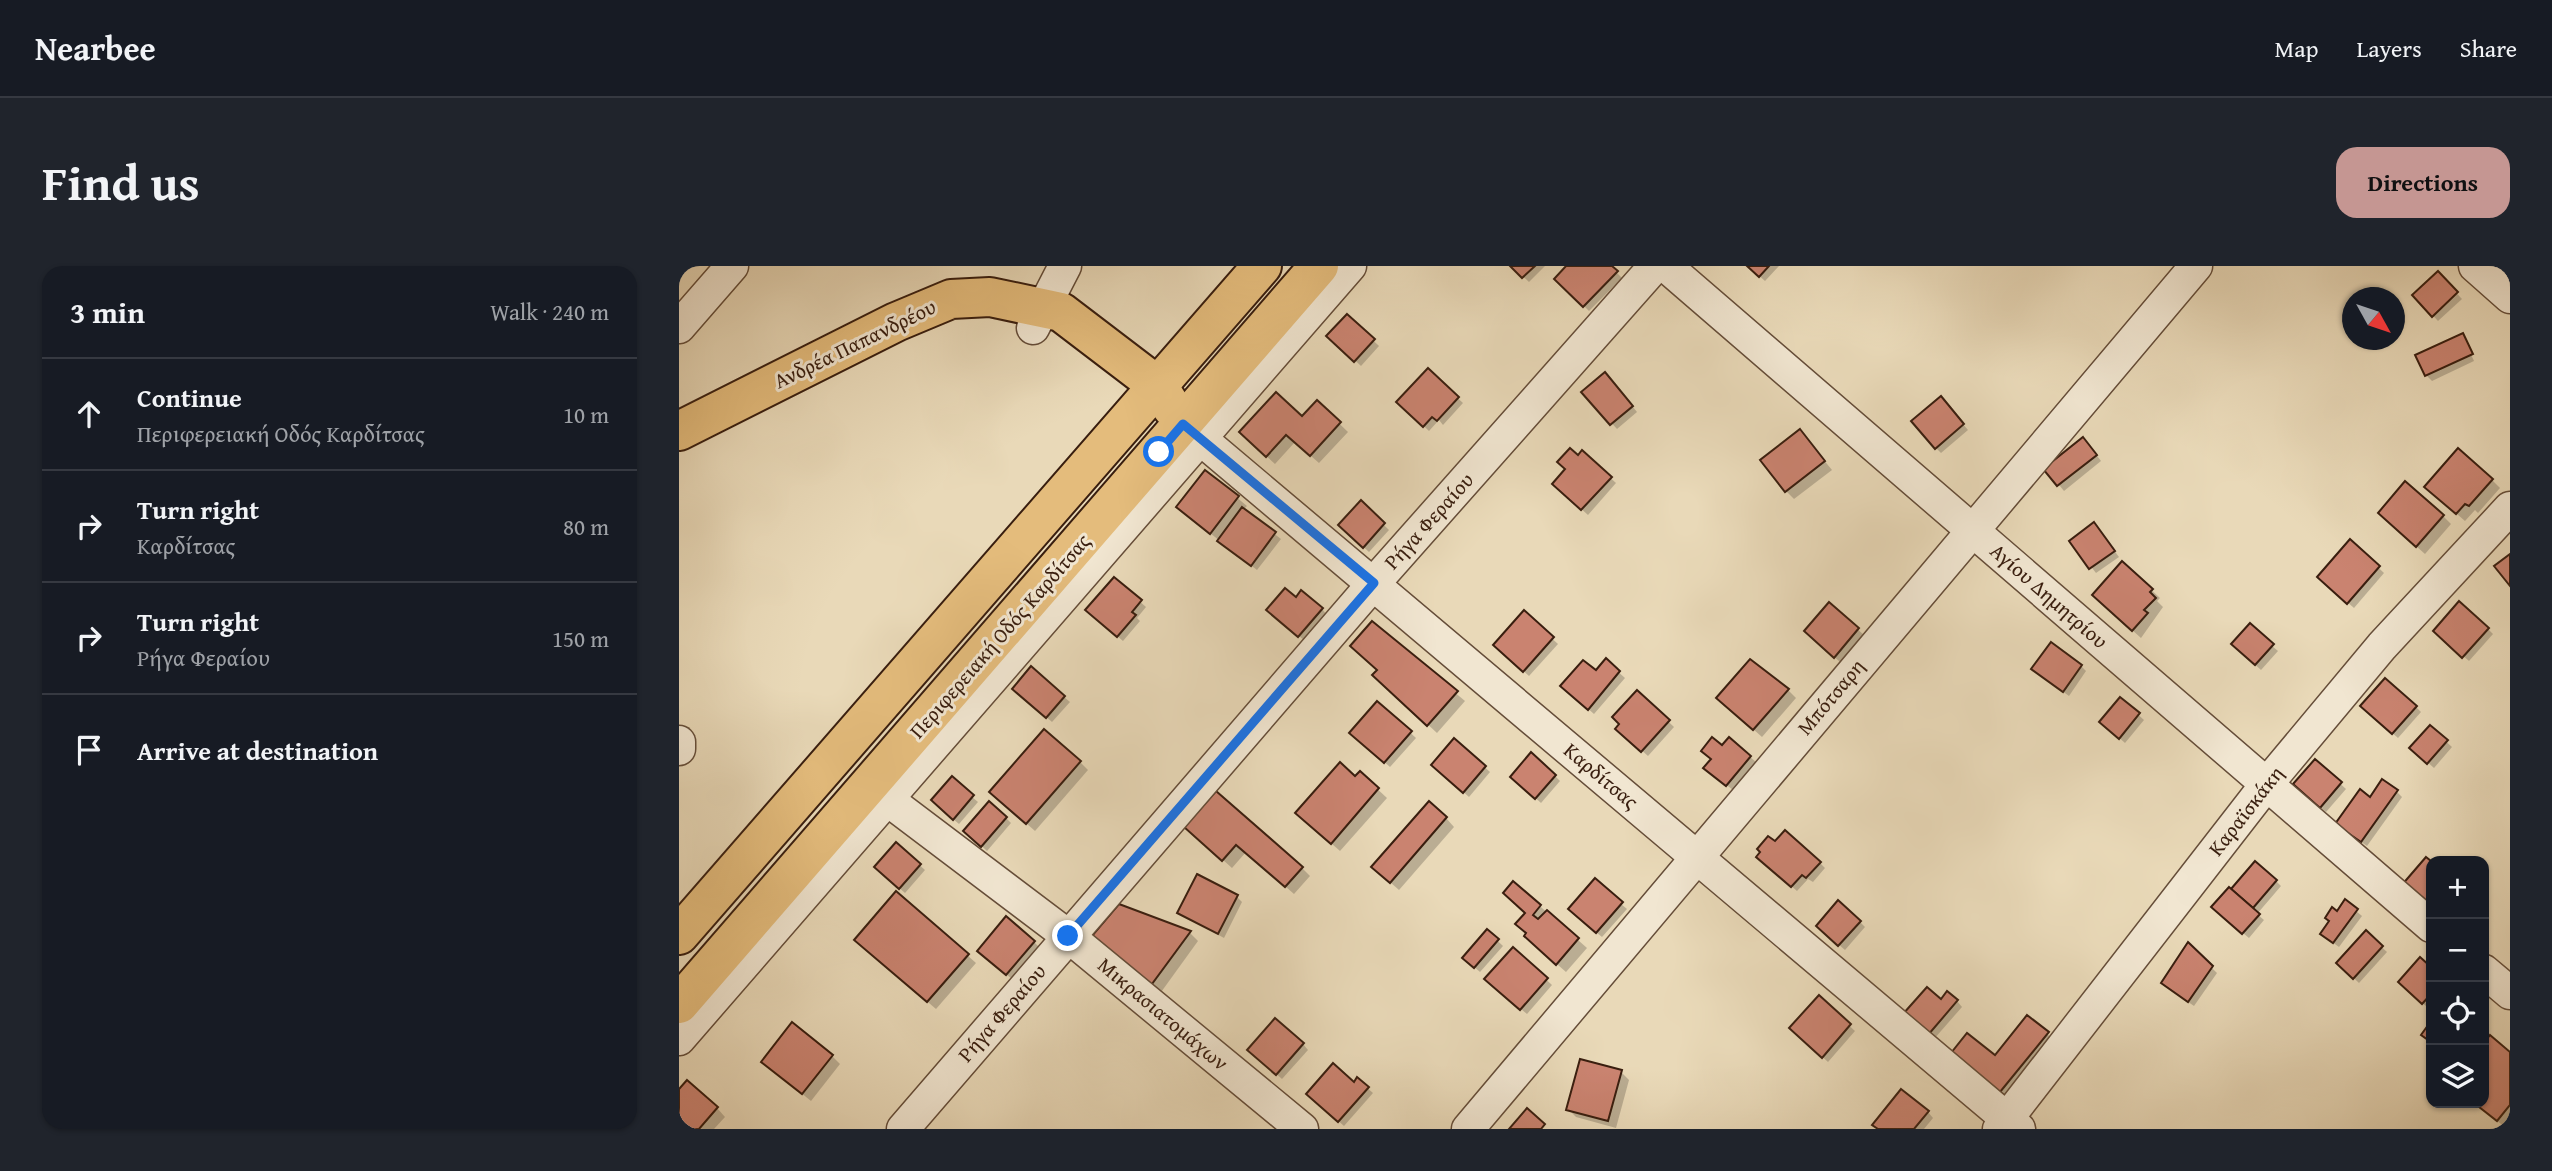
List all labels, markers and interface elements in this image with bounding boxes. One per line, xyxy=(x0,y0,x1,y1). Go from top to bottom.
text: Nearbee xyxy=(35,24,156,72)
text: Map xyxy=(2275,31,2318,66)
text: Layers xyxy=(2356,31,2422,66)
text: Share xyxy=(2460,31,2517,66)
text: Find us xyxy=(42,146,200,218)
button: Directions xyxy=(2336,147,2510,218)
north arrow xyxy=(2342,287,2405,350)
text: 3 min xyxy=(70,290,145,334)
street label: Ανδρέα Παπανδρέου xyxy=(768,291,941,396)
text: Walk · 240 m xyxy=(490,295,609,328)
text: Continue xyxy=(137,378,242,417)
icon: ahead xyxy=(70,395,108,433)
text: 10 m xyxy=(563,398,609,431)
text: Περιφερειακή Οδός Καρδίτσας xyxy=(137,417,425,450)
route start xyxy=(1143,436,1174,467)
street label: Ρήγα Φεραίου xyxy=(1376,465,1481,576)
text: Turn right xyxy=(137,490,259,529)
icon: right xyxy=(70,507,108,545)
text: 80 m xyxy=(563,510,609,543)
street label: Περιφερειακή Οδός Καρδίτσας xyxy=(902,526,1098,745)
text: Καρδίτσας xyxy=(137,529,235,562)
street label: Αγίου Δημητρίου xyxy=(1984,536,2115,656)
text: Turn right xyxy=(137,602,259,641)
icon: right xyxy=(70,619,108,657)
text: 150 m xyxy=(552,622,609,655)
text: Ρήγα Φεραίου xyxy=(137,641,270,674)
street label: Μπότσαρη xyxy=(1789,652,1872,742)
icon: arrive xyxy=(70,731,108,769)
text: Arrive at destination xyxy=(137,731,378,770)
street label: Καρδίτσας xyxy=(1557,735,1646,816)
street label: Καραϊσκάκη xyxy=(2200,759,2291,862)
map controls xyxy=(2426,856,2489,1108)
button: + xyxy=(2426,856,2489,919)
button: − xyxy=(2426,919,2489,982)
route end xyxy=(1052,920,1083,951)
street label: Μικρασιατομάχων xyxy=(1091,950,1236,1078)
street label: Ρήγα Φεραίου xyxy=(950,957,1053,1069)
button: locate xyxy=(2426,982,2489,1045)
button: layers xyxy=(2426,1045,2489,1108)

